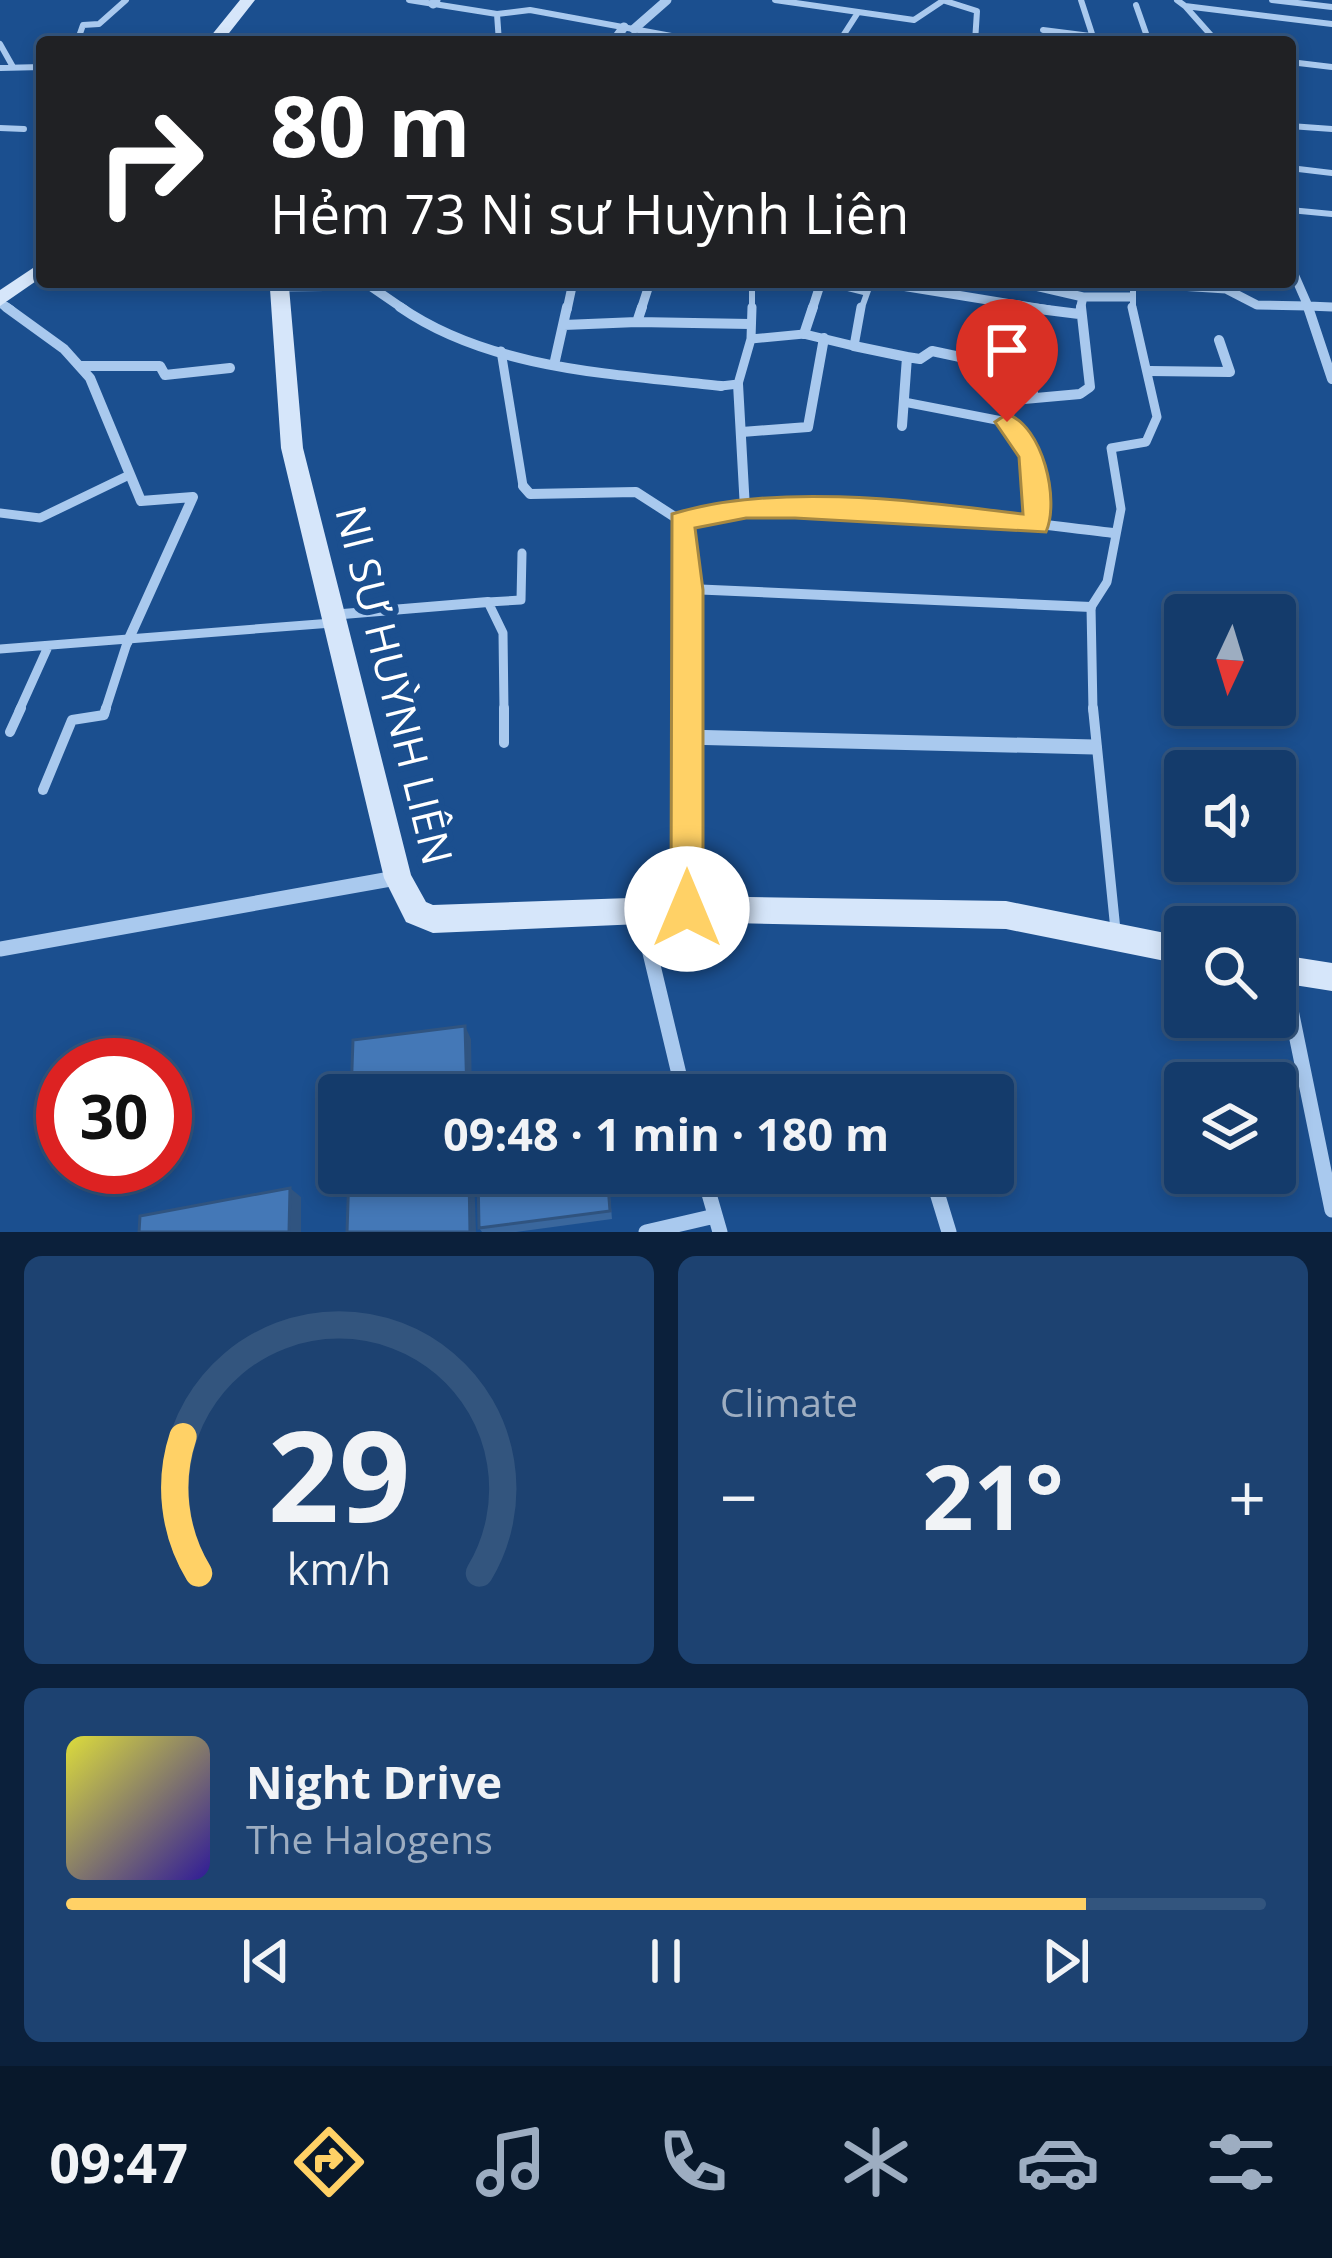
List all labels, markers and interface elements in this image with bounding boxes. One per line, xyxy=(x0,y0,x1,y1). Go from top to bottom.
text: 80 m xyxy=(270,67,470,182)
icon: right xyxy=(72,84,228,240)
text: Hẻm 73 Ni sư Huỳnh Liên xyxy=(270,176,909,250)
pin xyxy=(956,299,1058,422)
icon: arrive xyxy=(974,317,1040,383)
street label: NI SƯ HUỲNH LIÊN xyxy=(323,499,468,870)
north arrow xyxy=(1164,594,1296,726)
map controls xyxy=(1164,594,1296,1194)
button: sound xyxy=(1164,750,1296,882)
position arrow xyxy=(624,846,750,972)
button: search xyxy=(1164,906,1296,1038)
speed limit sign: 30 xyxy=(36,1038,192,1194)
button: layers xyxy=(1164,1062,1296,1194)
text: 09:48 · 1 min · 180 m xyxy=(443,1103,889,1164)
text: Climate xyxy=(720,1375,858,1428)
text: 29 xyxy=(268,1389,410,1559)
text: 21° xyxy=(922,1434,1064,1556)
text: − xyxy=(720,1451,758,1541)
text: + xyxy=(1228,1451,1266,1541)
text: km/h xyxy=(287,1539,391,1598)
text: Night Drive xyxy=(246,1751,502,1812)
text: The Halogens xyxy=(246,1812,493,1865)
icon: previous xyxy=(233,1928,299,1994)
icon: pause xyxy=(633,1928,699,1994)
icon: next xyxy=(1033,1928,1099,1994)
icon: directions xyxy=(287,2120,371,2204)
icon: music xyxy=(469,2120,553,2204)
icon: phone xyxy=(651,2120,735,2204)
icon: climate xyxy=(834,2120,918,2204)
icon: car xyxy=(1016,2120,1100,2204)
icon: filters xyxy=(1199,2120,1283,2204)
text: 09:47 xyxy=(49,2125,188,2199)

